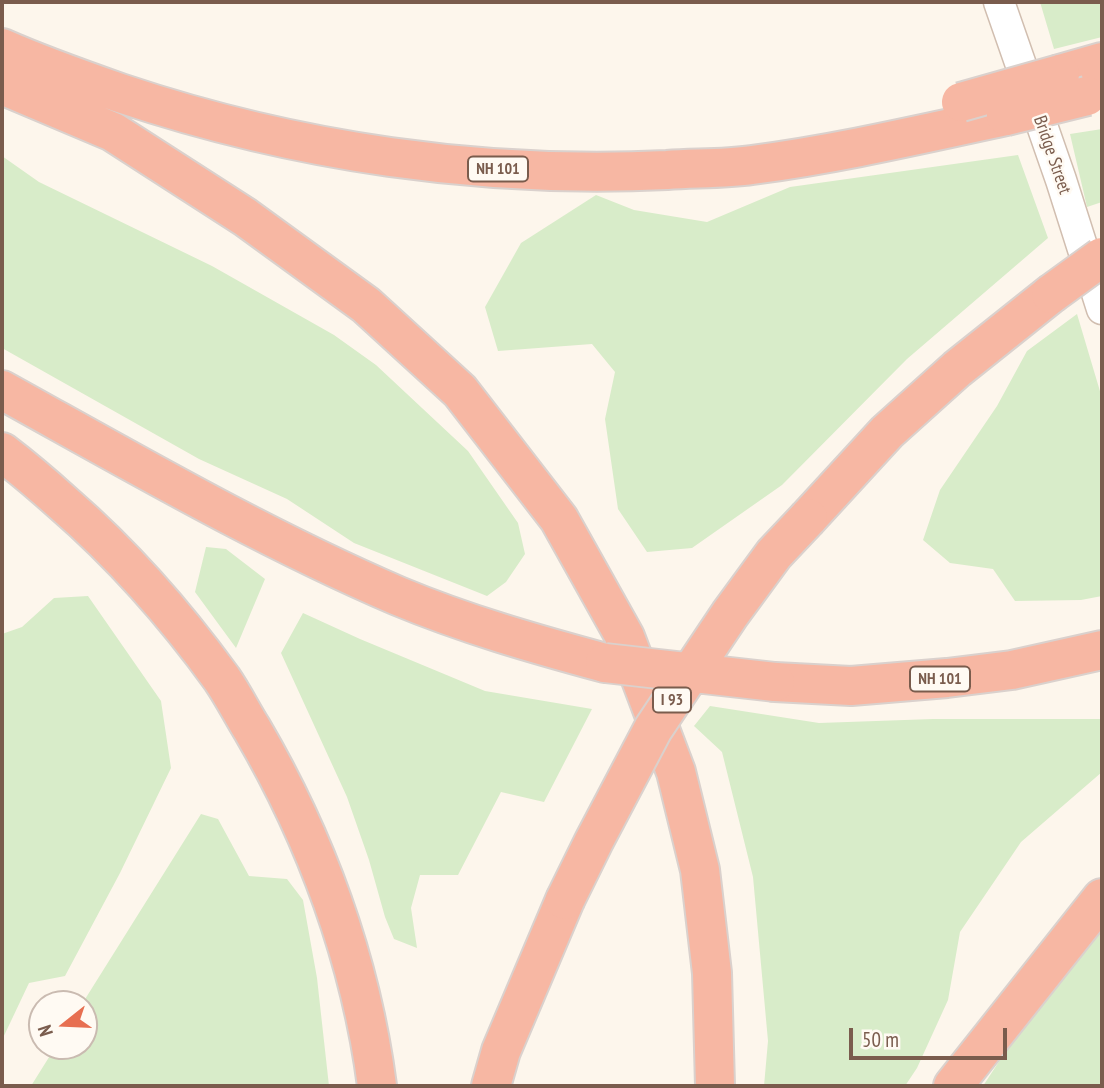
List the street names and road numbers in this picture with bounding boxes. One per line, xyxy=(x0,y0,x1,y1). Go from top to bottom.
street label: Bridge Street xyxy=(1029,113,1075,197)
road number: NH 101 xyxy=(468,156,528,182)
road number: NH 101 xyxy=(910,666,970,692)
road number: I 93 xyxy=(653,688,691,712)

